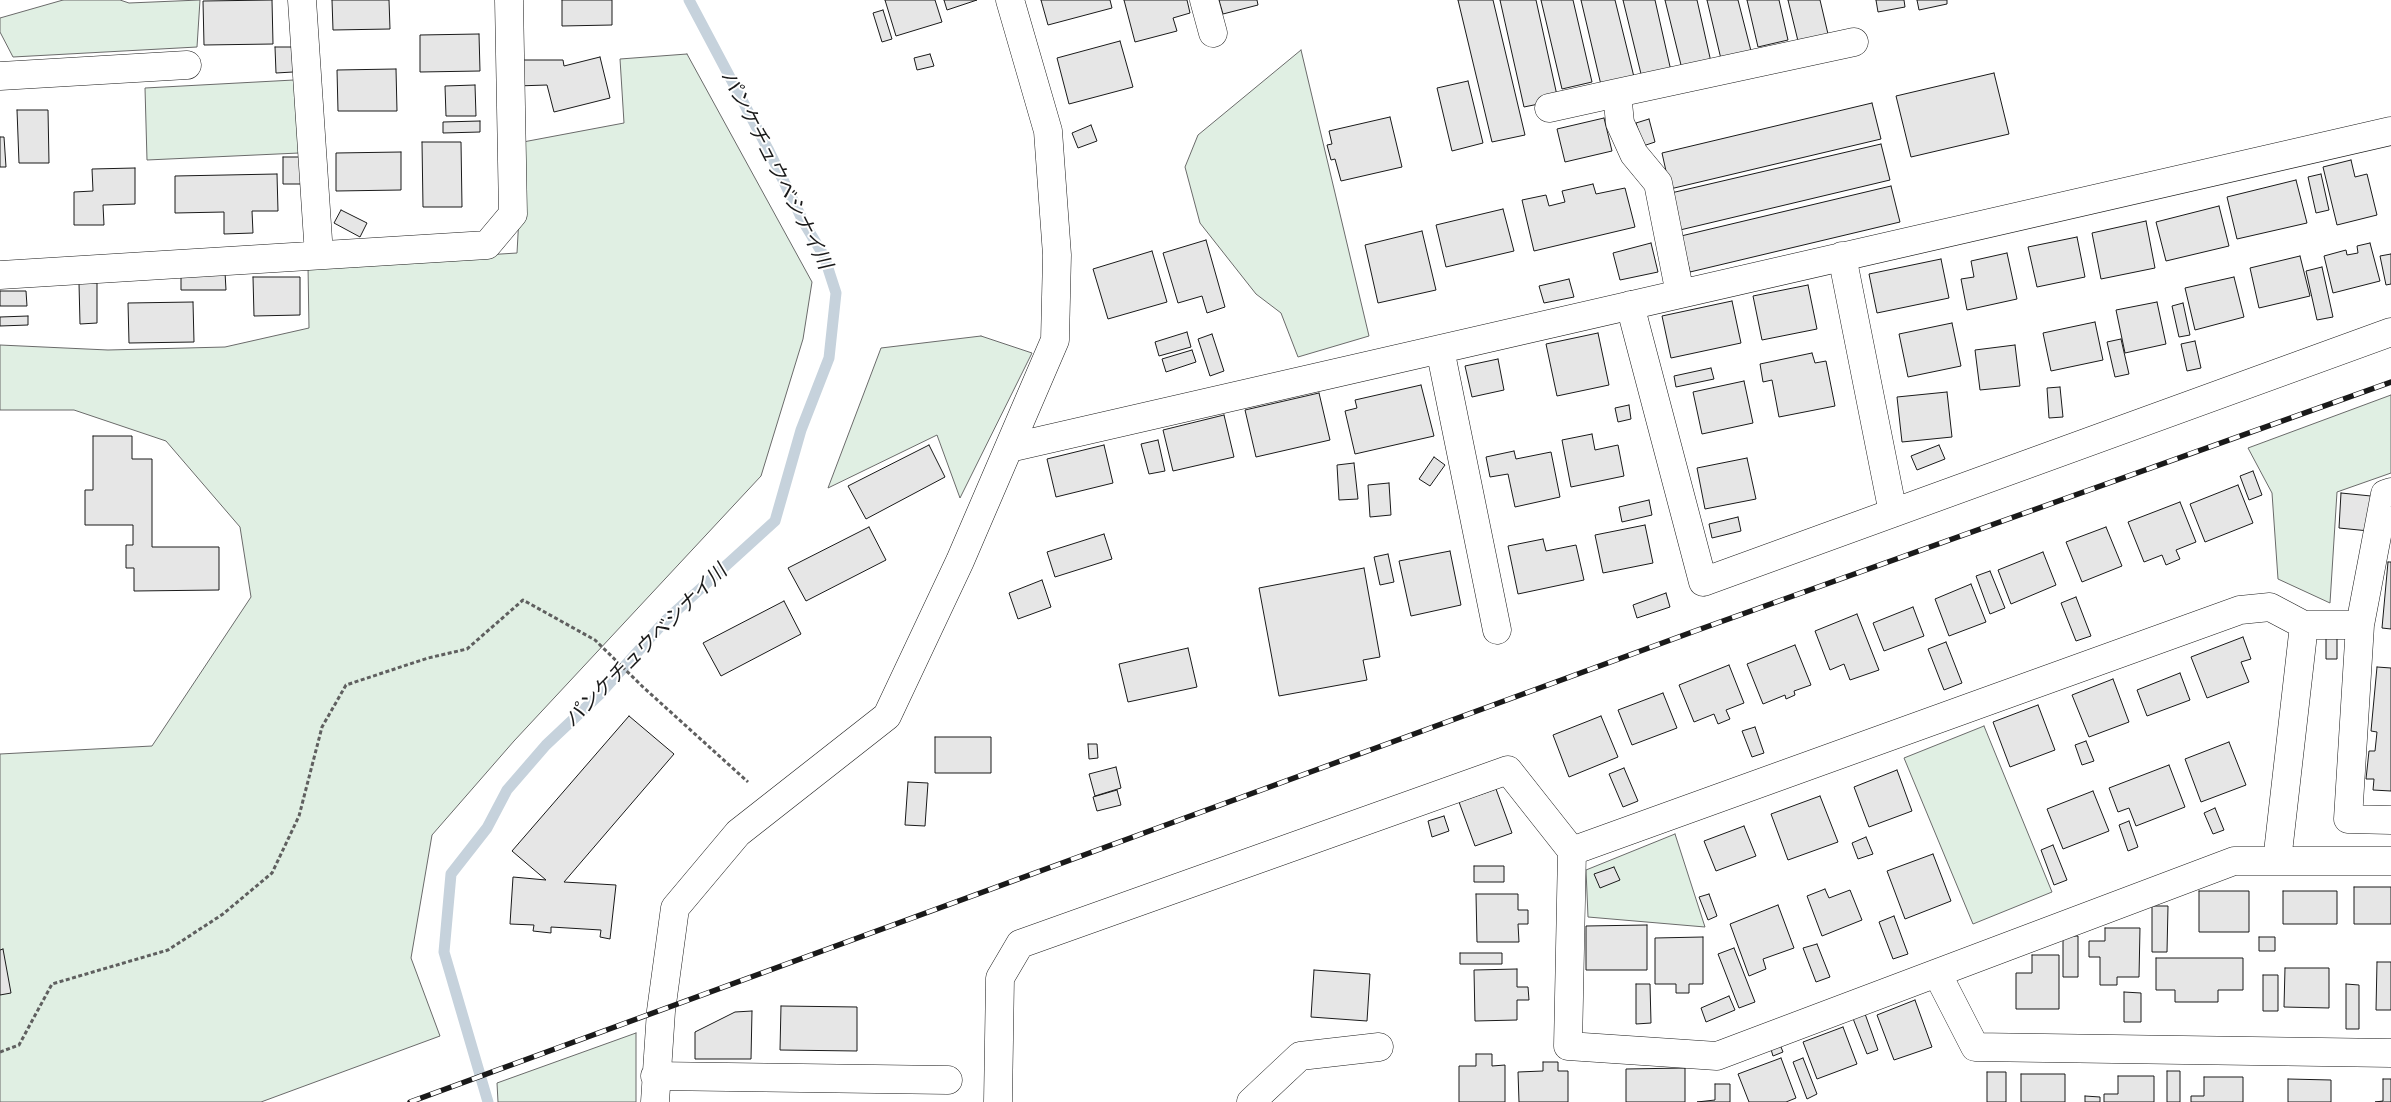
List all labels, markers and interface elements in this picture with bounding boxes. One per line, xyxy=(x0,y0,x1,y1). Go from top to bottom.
water label: パンケチュウベシナイ川 xyxy=(715,67,837,273)
water label: パンケチュウベシナイ川 xyxy=(560,560,732,732)

